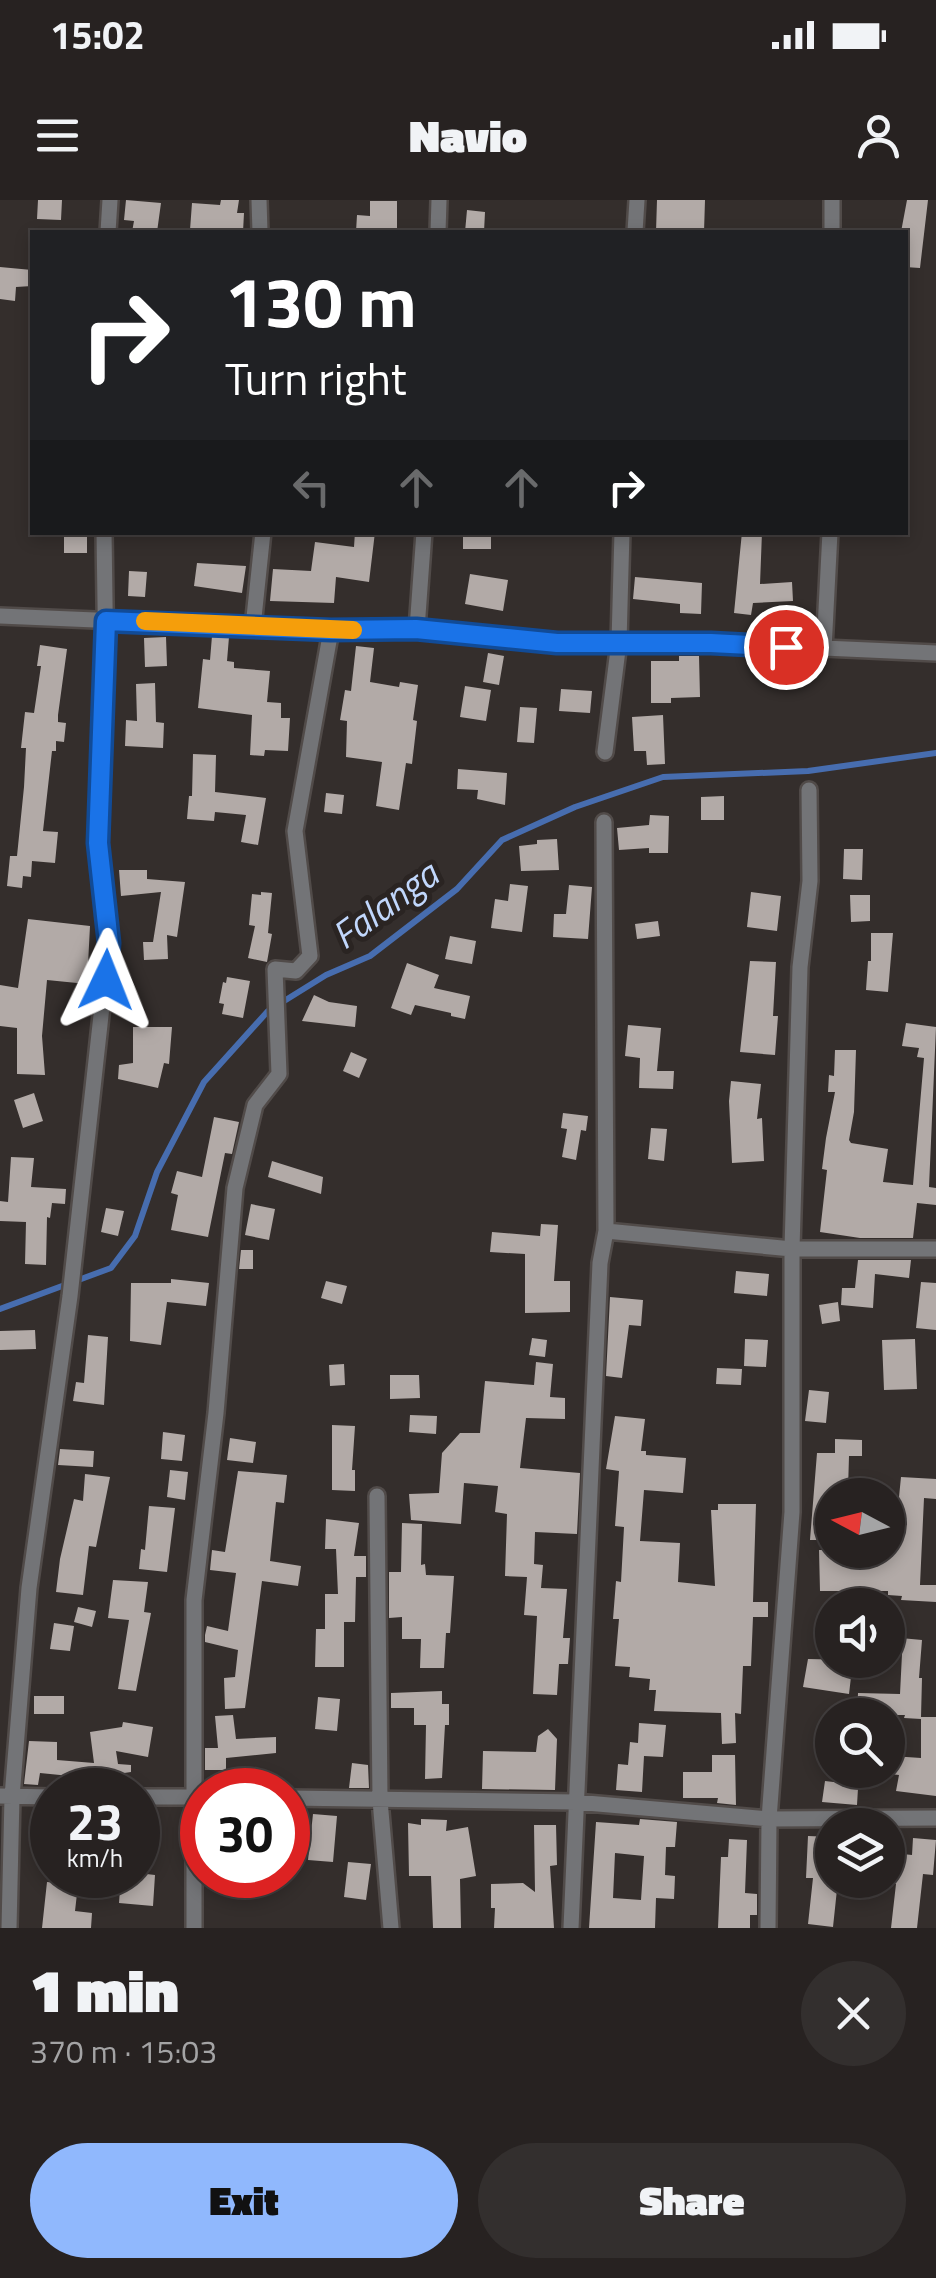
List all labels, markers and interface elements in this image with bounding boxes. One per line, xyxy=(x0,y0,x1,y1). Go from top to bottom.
text: 15:02 xyxy=(50,6,145,64)
text: Navio xyxy=(409,101,527,169)
icon: menu xyxy=(30,108,85,163)
icon: person xyxy=(851,108,906,163)
text: 130 m xyxy=(225,248,417,354)
icon: right xyxy=(60,270,190,400)
text: Turn right xyxy=(225,344,407,412)
icon: left xyxy=(284,460,339,515)
icon: ahead xyxy=(389,460,444,515)
icon: ahead xyxy=(494,460,549,515)
icon: right xyxy=(599,460,654,515)
pin xyxy=(744,605,829,690)
icon: arrive xyxy=(759,620,814,675)
water label: Falanga xyxy=(319,844,451,963)
position arrow xyxy=(54,928,158,1032)
north arrow xyxy=(815,1478,905,1568)
map controls xyxy=(815,1478,905,1898)
button: sound xyxy=(815,1588,905,1678)
button: search xyxy=(815,1698,905,1788)
speed limit sign: 30 xyxy=(180,1768,310,1898)
text: 23 xyxy=(67,1783,123,1859)
button: layers xyxy=(815,1808,905,1898)
text: km/h xyxy=(67,1839,123,1877)
text: 1 min xyxy=(30,1944,179,2035)
button: close xyxy=(801,1961,906,2066)
text: 370 m · 15:03 xyxy=(30,2027,217,2075)
button: Exit xyxy=(30,2143,458,2258)
button: Share xyxy=(478,2143,906,2258)

